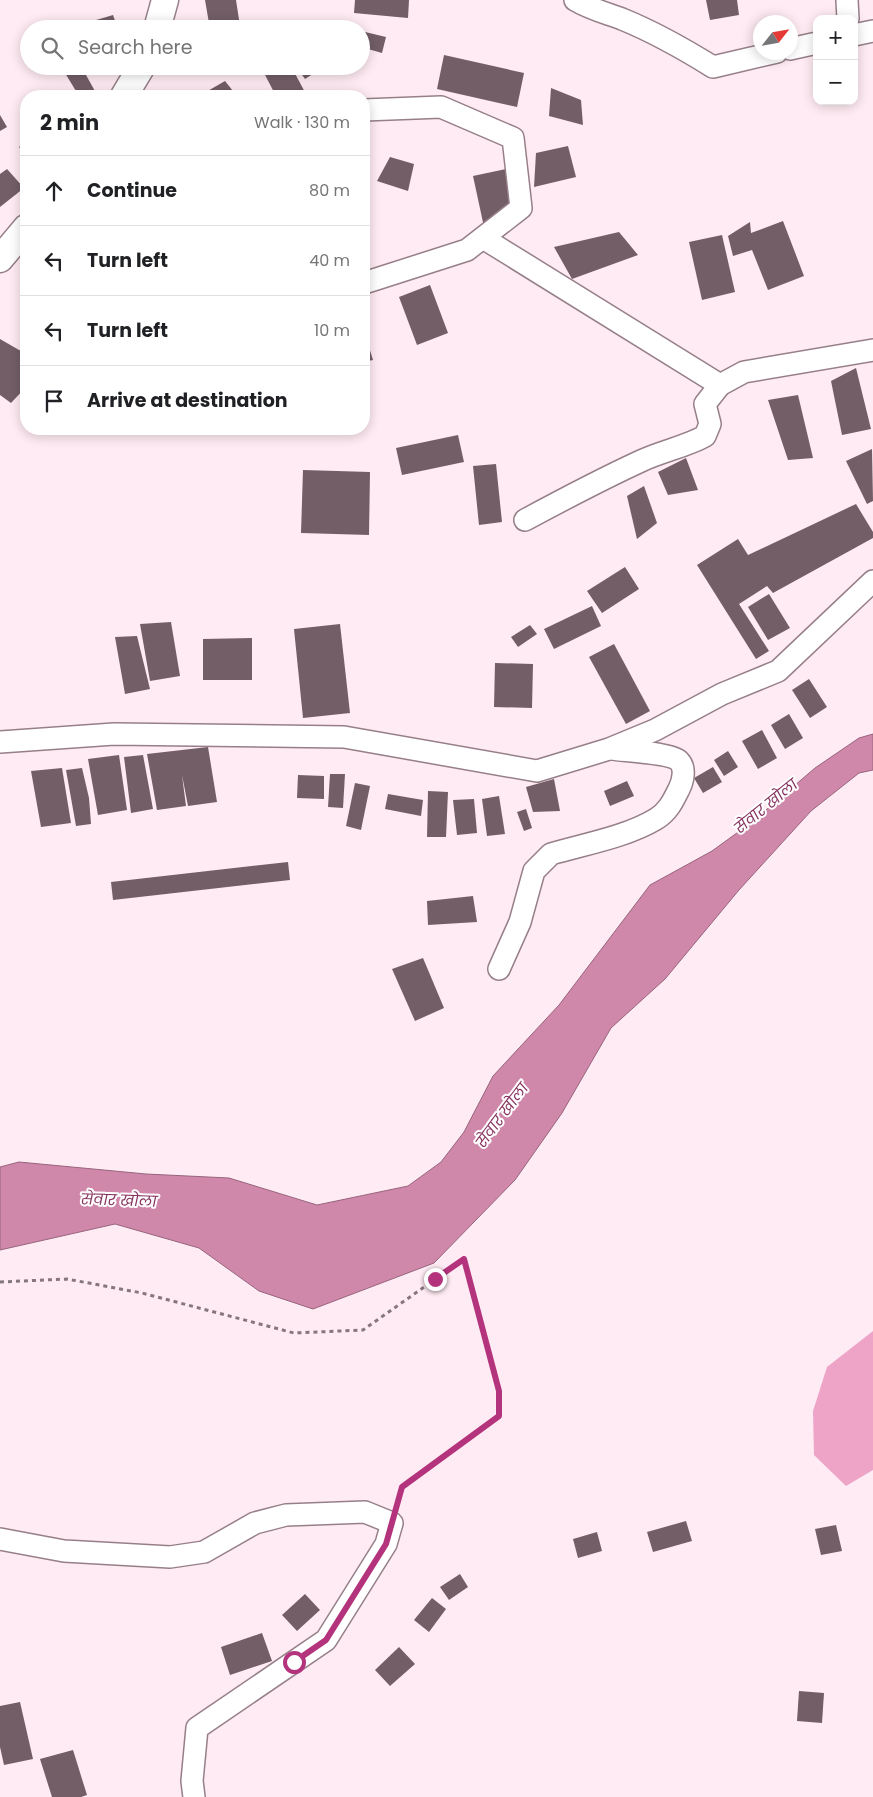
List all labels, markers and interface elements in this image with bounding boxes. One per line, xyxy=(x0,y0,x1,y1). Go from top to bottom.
north arrow xyxy=(753,15,798,60)
map controls xyxy=(813,15,858,105)
button: + xyxy=(813,15,858,60)
search box xyxy=(20,20,370,75)
icon: search xyxy=(38,34,66,62)
text: Search here xyxy=(78,34,192,61)
button: − xyxy=(813,60,858,105)
text: 2 min xyxy=(40,108,99,137)
text: Walk · 130 m xyxy=(254,111,350,134)
icon: ahead xyxy=(40,177,68,205)
text: Continue xyxy=(87,177,177,204)
text: 80 m xyxy=(309,179,350,202)
icon: left xyxy=(40,247,68,275)
text: Turn left xyxy=(87,247,168,274)
text: 40 m xyxy=(309,249,350,272)
icon: left xyxy=(40,317,68,345)
text: Turn left xyxy=(87,317,168,344)
text: 10 m xyxy=(314,319,350,342)
icon: arrive xyxy=(40,387,68,415)
text: Arrive at destination xyxy=(87,387,288,414)
water label: सेवार खोला xyxy=(730,773,803,838)
water label: सेवार खोला xyxy=(471,1077,534,1152)
water label: सेवार खोला xyxy=(81,1188,159,1212)
route end xyxy=(424,1268,447,1291)
route start xyxy=(283,1651,306,1674)

